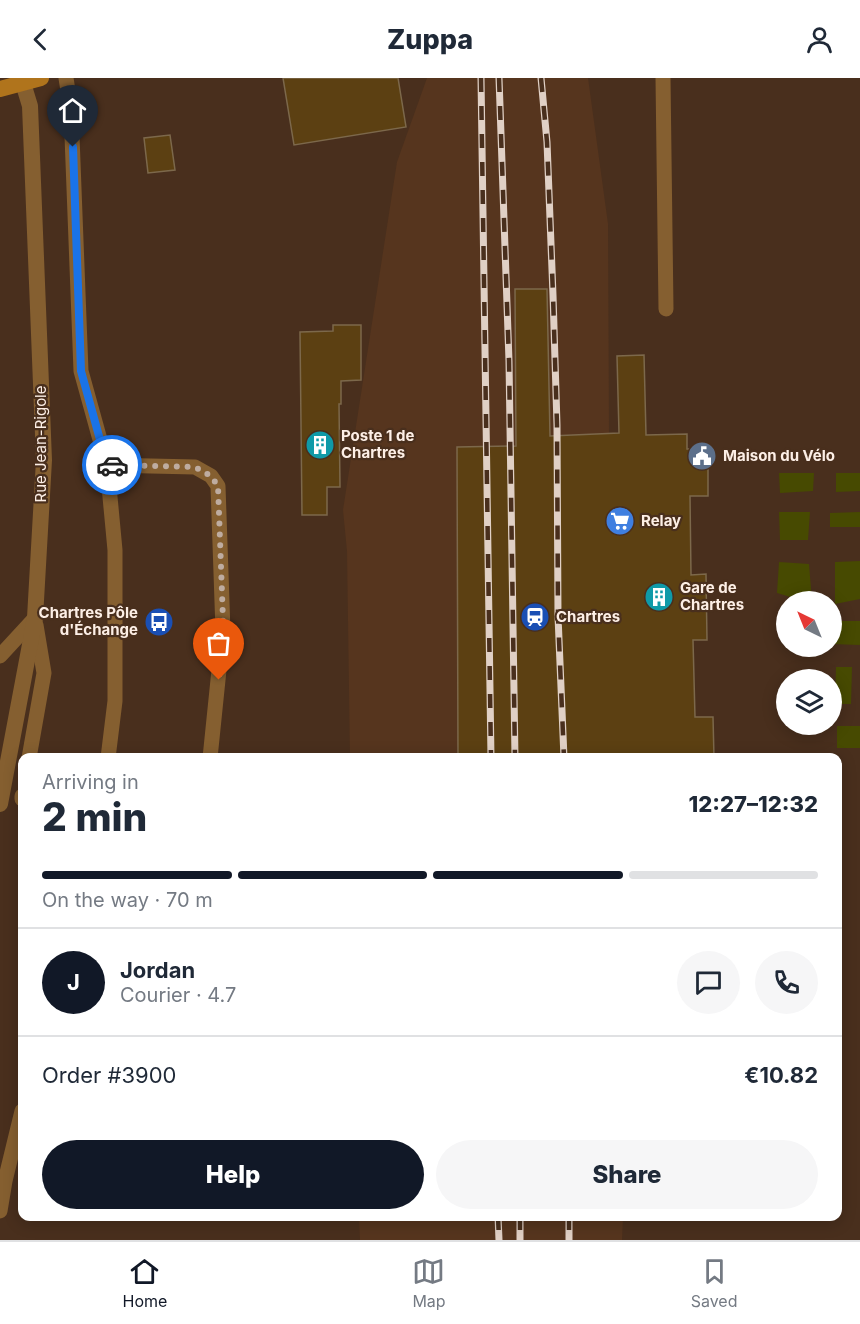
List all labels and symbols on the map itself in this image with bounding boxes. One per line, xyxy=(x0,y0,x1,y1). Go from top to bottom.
pin xyxy=(47,85,98,147)
street label: Rue Jean-Rigole xyxy=(31,386,50,502)
place label: Poste 1 de Chartres xyxy=(341,426,415,462)
building icon: Poste 1 de Chartres xyxy=(304,429,336,461)
courier xyxy=(82,435,142,495)
public building icon: Maison du Vélo xyxy=(686,440,718,472)
place label: Maison du Vélo xyxy=(723,446,835,465)
supermarket icon: Relay xyxy=(604,505,636,537)
place label: Relay xyxy=(641,511,681,530)
place label: Gare de Chartres xyxy=(680,578,744,614)
building icon: Gare de Chartres xyxy=(643,581,675,613)
north arrow xyxy=(776,591,842,657)
station icon: Chartres xyxy=(519,601,551,633)
place label: Chartres Pôle d'Échange xyxy=(39,603,138,639)
bus stop icon: Chartres Pôle d'Échange xyxy=(143,606,175,638)
place label: Chartres xyxy=(556,607,620,626)
pin xyxy=(193,618,244,680)

